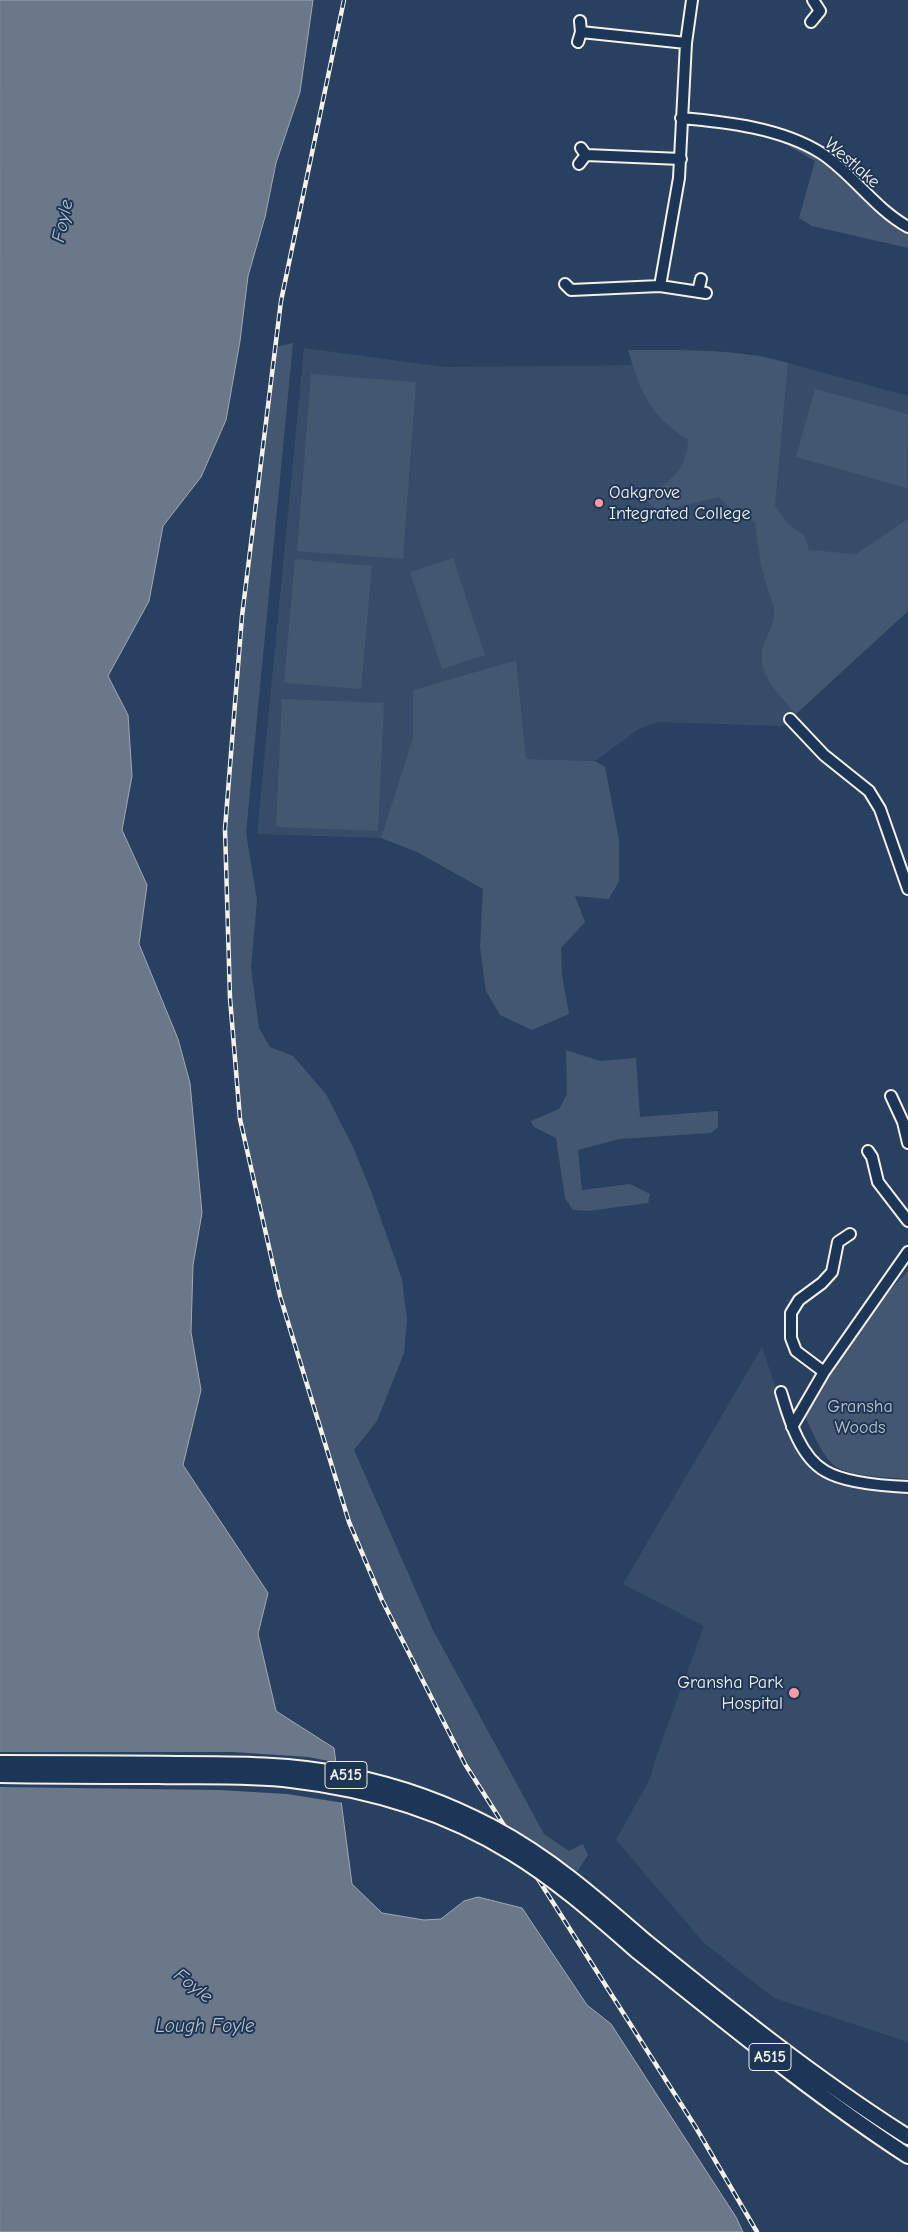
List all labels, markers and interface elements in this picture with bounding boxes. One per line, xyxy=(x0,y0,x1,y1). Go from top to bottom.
street label: Westlake xyxy=(820,133,884,193)
water label: Foyle xyxy=(47,198,79,244)
place label: Oakgrove Integrated College xyxy=(609,482,751,524)
marker: Oakgrove Integrated College xyxy=(593,497,605,509)
park label: Gransha Woods xyxy=(827,1396,893,1438)
place label: Gransha Park Hospital xyxy=(677,1672,783,1715)
marker: Gransha Park Hospital xyxy=(787,1686,801,1700)
road number: A515 xyxy=(325,1762,367,1788)
water label: Foyle xyxy=(169,1964,217,2008)
water label: Lough Foyle xyxy=(156,2016,254,2038)
road number: A515 xyxy=(749,2044,791,2070)

